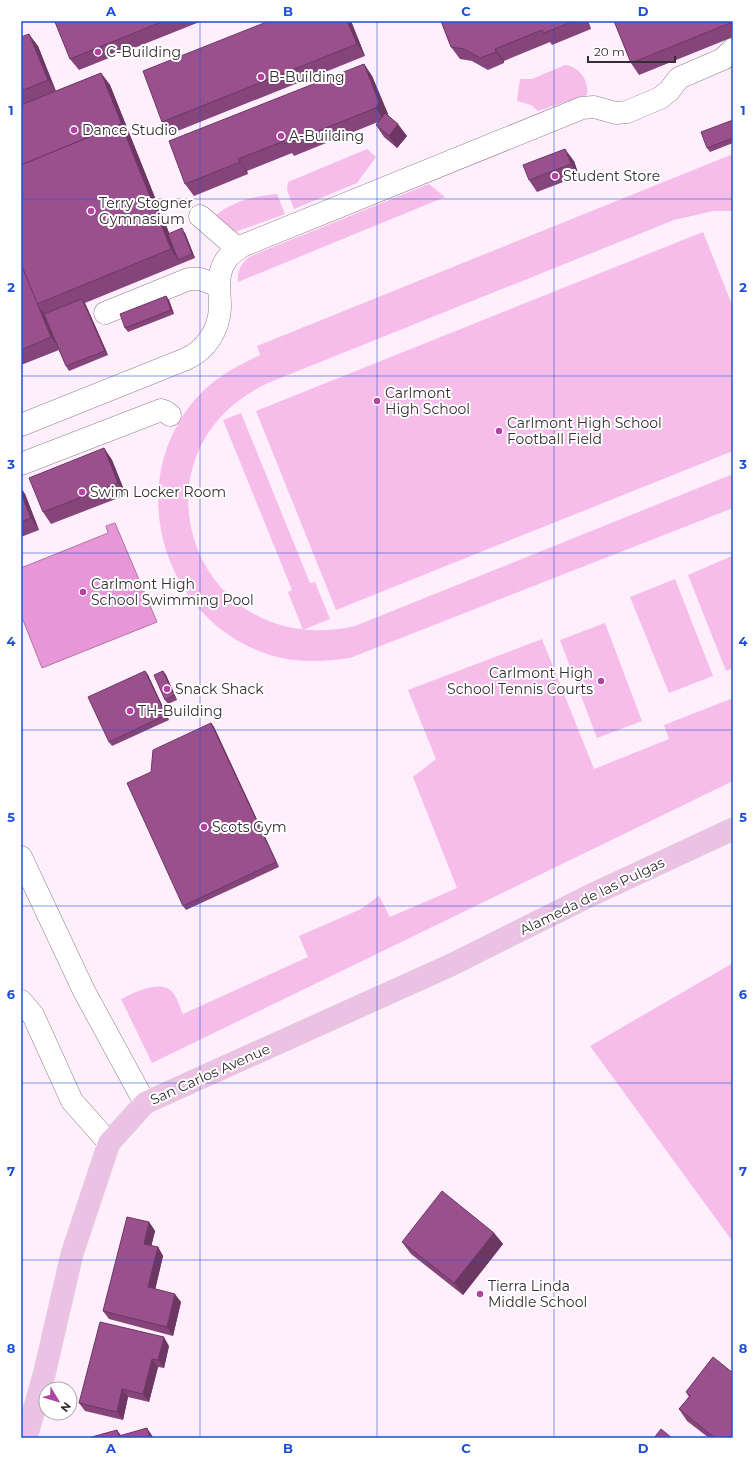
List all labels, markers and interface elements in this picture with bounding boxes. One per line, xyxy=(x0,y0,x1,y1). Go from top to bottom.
text: A xyxy=(105,3,117,19)
text: B xyxy=(283,3,293,19)
text: C xyxy=(461,3,471,19)
text: D xyxy=(638,3,649,19)
scale bar xyxy=(588,38,675,64)
place label: C-Building xyxy=(106,43,181,61)
text: 20 m xyxy=(594,44,625,59)
marker: C-Building xyxy=(93,47,103,57)
place label: B-Building xyxy=(269,68,345,86)
marker: B-Building xyxy=(256,72,266,82)
text: 1 xyxy=(8,102,14,118)
text: 1 xyxy=(740,102,746,118)
place label: Dance Studio xyxy=(82,121,177,139)
marker: Dance Studio xyxy=(69,125,79,135)
place label: A-Building xyxy=(289,127,364,145)
marker: A-Building xyxy=(276,131,286,141)
place label: Student Store xyxy=(563,167,660,185)
marker: Student Store xyxy=(550,171,560,181)
place label: Terry Stogner Gymnasium xyxy=(99,194,193,228)
marker: Terry Stogner Gymnasium xyxy=(86,206,96,216)
text: 2 xyxy=(7,279,15,295)
text: 2 xyxy=(739,279,747,295)
place label: Carlmont High School xyxy=(385,384,470,418)
marker: Carlmont High School xyxy=(372,396,382,406)
place label: Carlmont High School Football Field xyxy=(507,414,662,448)
marker: Carlmont High School Football Field xyxy=(494,426,504,436)
text: 3 xyxy=(6,456,15,472)
text: 3 xyxy=(738,456,747,472)
place label: Swim Locker Room xyxy=(90,483,226,501)
marker: Swim Locker Room xyxy=(77,487,87,497)
place label: Carlmont High School Swimming Pool xyxy=(91,575,254,609)
marker: Carlmont High School Swimming Pool xyxy=(78,587,88,597)
text: 4 xyxy=(7,633,16,649)
text: 4 xyxy=(739,633,748,649)
place label: Carlmont High School Tennis Courts xyxy=(447,664,593,698)
marker: Carlmont High School Tennis Courts xyxy=(596,676,606,686)
place label: Snack Shack xyxy=(175,680,264,698)
marker: Snack Shack xyxy=(162,684,172,694)
place label: TH-Building xyxy=(138,702,223,720)
marker: TH-Building xyxy=(125,706,135,716)
text: 5 xyxy=(7,809,15,825)
text: 5 xyxy=(739,809,747,825)
place label: Scots Gym xyxy=(212,818,287,836)
marker: Scots Gym xyxy=(199,822,209,832)
street label: Alameda de las Pulgas xyxy=(517,853,667,939)
text: 6 xyxy=(7,986,16,1002)
text: 6 xyxy=(739,986,748,1002)
street label: San Carlos Avenue xyxy=(147,1039,273,1109)
text: 7 xyxy=(7,1163,15,1179)
text: 7 xyxy=(739,1163,747,1179)
place label: Tierra Linda Middle School xyxy=(488,1277,587,1311)
marker: Tierra Linda Middle School xyxy=(475,1289,485,1299)
text: 8 xyxy=(7,1340,16,1356)
text: 8 xyxy=(739,1340,748,1356)
north arrow xyxy=(38,1381,78,1421)
text: N xyxy=(58,1399,74,1415)
text: A xyxy=(105,1440,117,1456)
text: B xyxy=(283,1440,293,1456)
text: C xyxy=(461,1440,471,1456)
text: D xyxy=(638,1440,649,1456)

